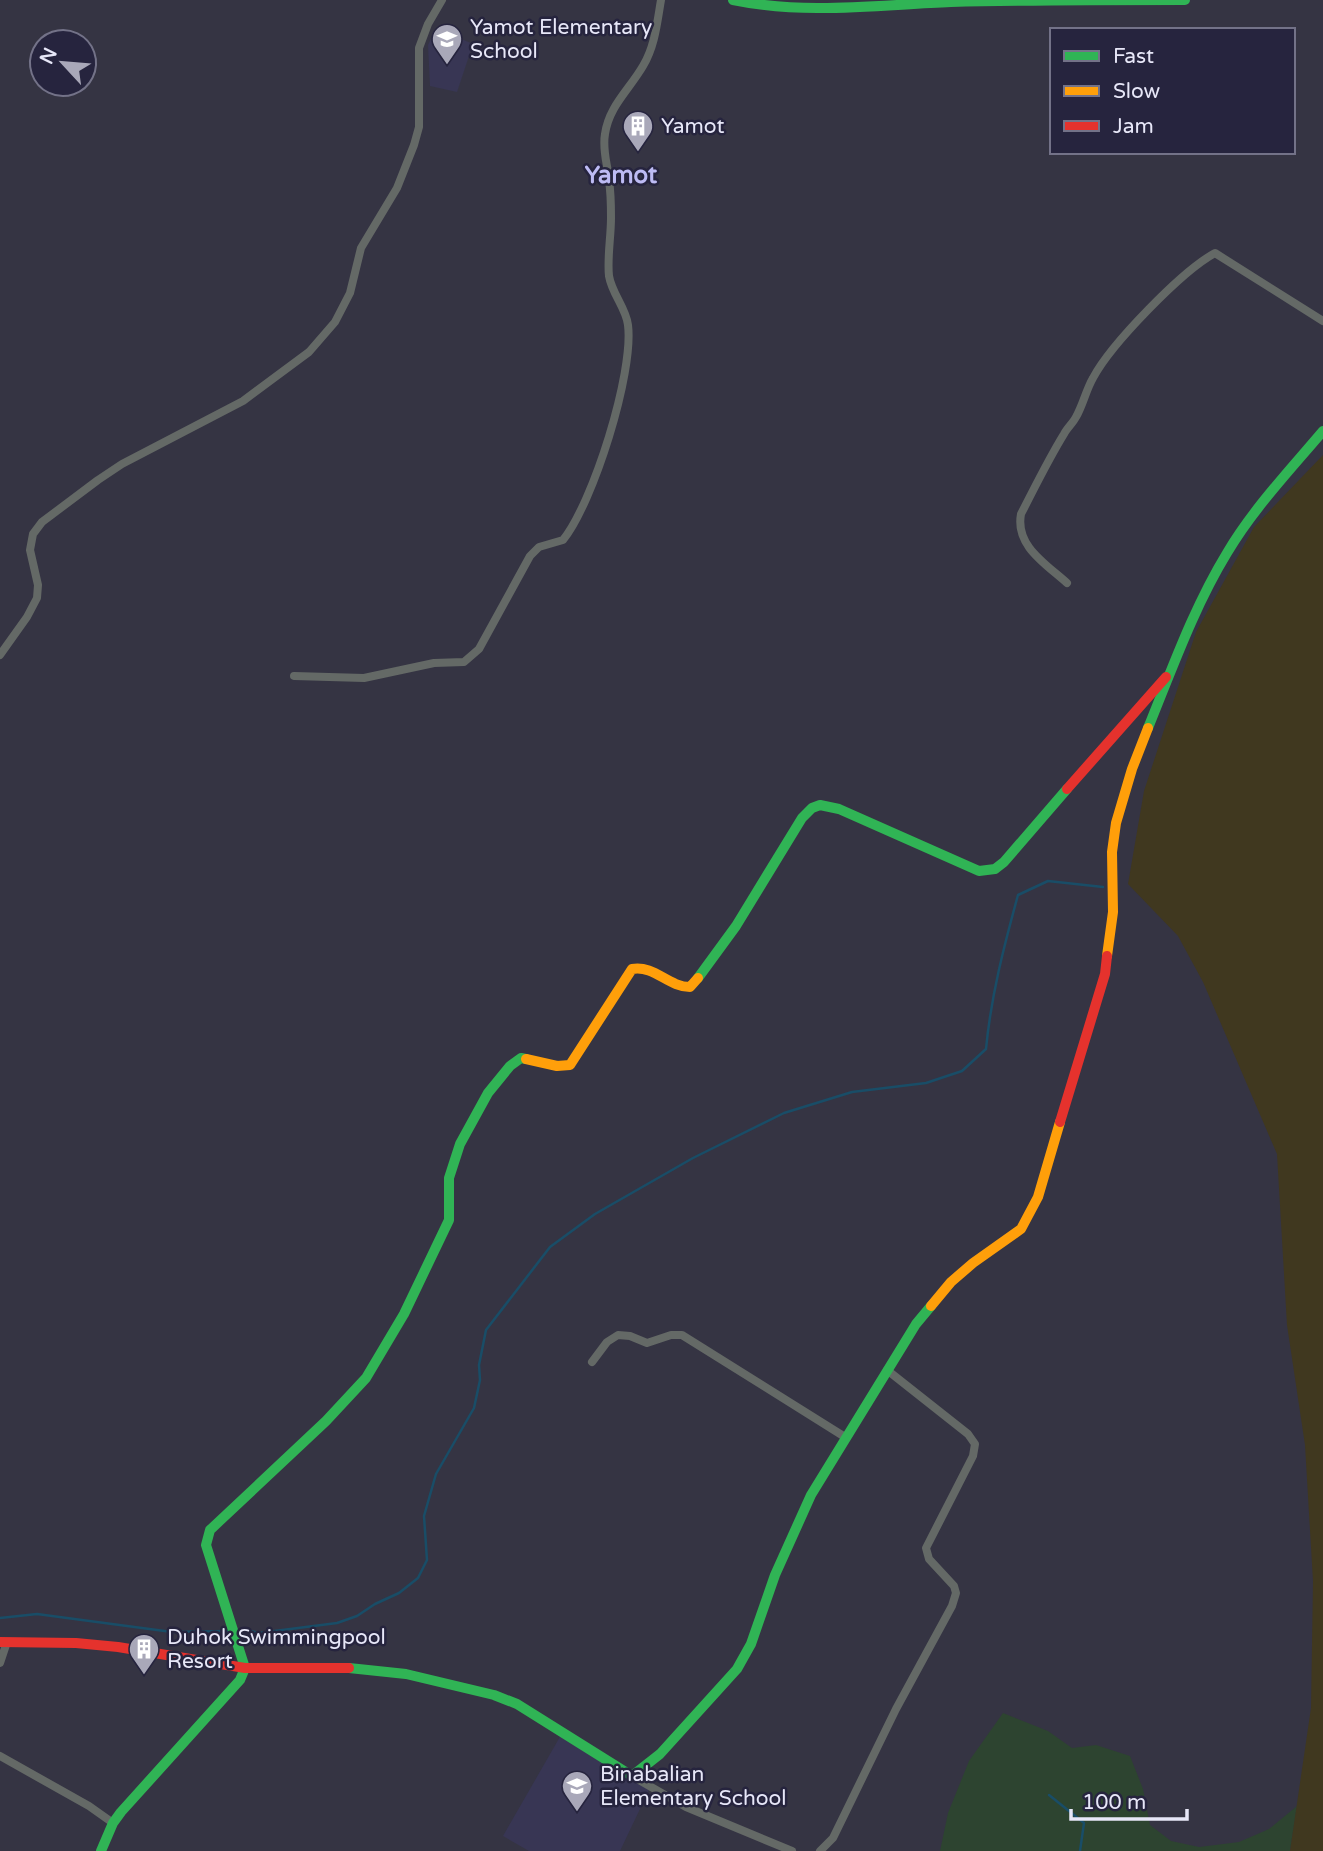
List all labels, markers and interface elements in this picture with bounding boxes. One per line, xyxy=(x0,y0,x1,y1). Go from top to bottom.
place label: Yamot Elementary School xyxy=(470,15,652,64)
school or university icon: Yamot Elementary School xyxy=(430,22,464,66)
north arrow xyxy=(28,28,98,98)
legend xyxy=(1050,28,1295,154)
text: N xyxy=(35,44,62,68)
text: Fast xyxy=(1113,44,1154,69)
text: Slow xyxy=(1113,79,1161,104)
building icon: Yamot xyxy=(621,109,655,153)
place label: Yamot xyxy=(661,114,725,139)
text: Jam xyxy=(1113,114,1154,139)
district label: Yamot xyxy=(585,161,658,190)
place label: Duhok Swimmingpool Resort xyxy=(167,1625,386,1674)
building icon: Duhok Swimmingpool Resort xyxy=(127,1632,161,1676)
place label: Binabalian Elementary School xyxy=(600,1762,787,1811)
school or university icon: Binabalian Elementary School xyxy=(560,1769,594,1813)
scale bar xyxy=(1071,1778,1186,1822)
text: 100 m xyxy=(1082,1790,1146,1815)

